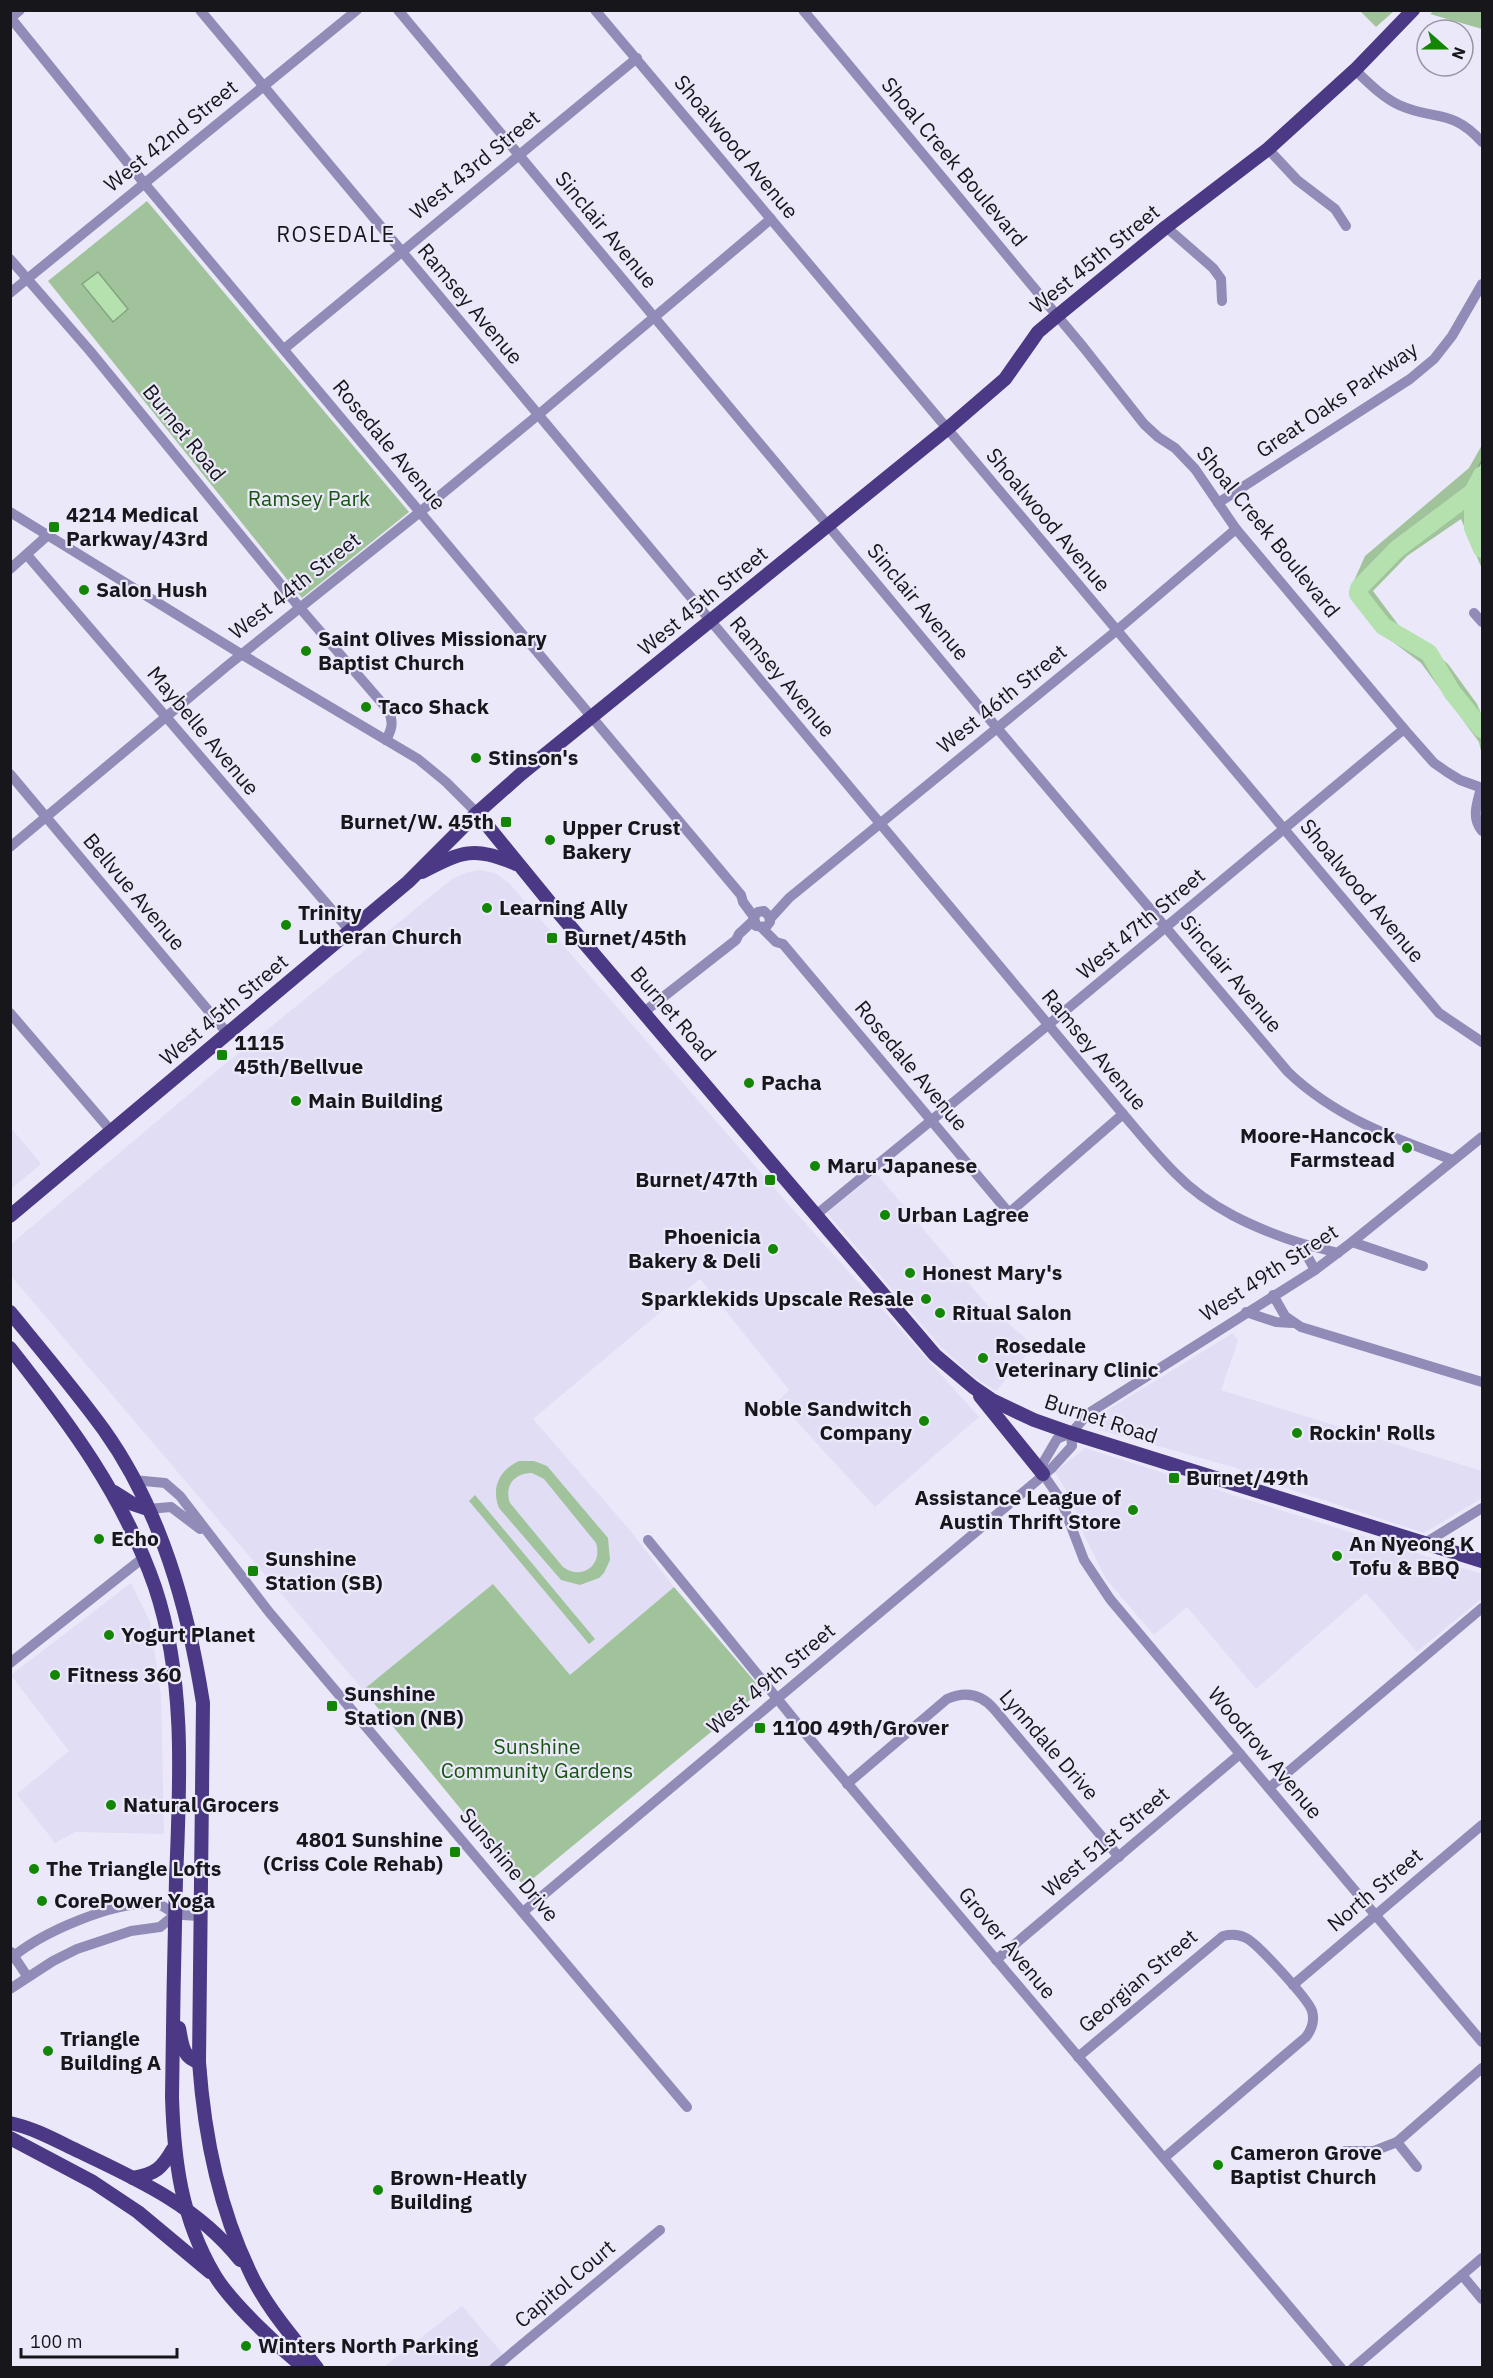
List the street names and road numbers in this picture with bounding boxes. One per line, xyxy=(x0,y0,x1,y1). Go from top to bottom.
street label: Shoalwood Avenue xyxy=(668,69,805,224)
street label: Shoal Creek Boulevard xyxy=(876,71,1034,252)
street label: West 42nd Street xyxy=(98,73,243,198)
street label: West 43rd Street xyxy=(403,103,545,225)
street label: Sinclair Avenue xyxy=(549,165,664,294)
street label: West 45th Street xyxy=(1024,197,1165,319)
street label: Ramsey Avenue xyxy=(412,237,530,370)
street label: Great Oaks Parkway xyxy=(1250,334,1423,464)
street label: Rosedale Avenue xyxy=(327,373,453,516)
street label: Burnet Road xyxy=(137,378,233,487)
street label: Shoal Creek Boulevard xyxy=(1191,440,1347,623)
street label: Shoalwood Avenue xyxy=(980,442,1117,597)
street label: West 44th Street xyxy=(223,525,366,645)
street label: Sinclair Avenue xyxy=(861,537,976,666)
street label: West 45th Street xyxy=(632,539,773,661)
street label: Ramsey Avenue xyxy=(724,610,842,743)
street label: West 46th Street xyxy=(931,637,1072,759)
street label: Maybelle Avenue xyxy=(142,660,266,801)
street label: Shoalwood Avenue xyxy=(1294,813,1431,968)
street label: Bellvue Avenue xyxy=(77,827,192,956)
street label: West 47th Street xyxy=(1070,861,1210,985)
street label: Sinclair Avenue xyxy=(1174,909,1289,1038)
street label: West 45th Street xyxy=(153,947,293,1071)
street label: Burnet Road xyxy=(625,960,723,1067)
street label: Ramsey Avenue xyxy=(1036,983,1154,1116)
street label: Rosedale Avenue xyxy=(849,994,975,1137)
street label: West 49th Street xyxy=(1194,1217,1343,1327)
street label: Burnet Road xyxy=(1041,1387,1161,1450)
street label: West 49th Street xyxy=(700,1616,840,1740)
street label: Woodrow Avenue xyxy=(1202,1680,1329,1824)
street label: Lynndale Drive xyxy=(994,1683,1106,1806)
street label: West 51st Street xyxy=(1036,1780,1175,1903)
street label: Sunshine Drive xyxy=(454,1801,566,1927)
street label: North Street xyxy=(1321,1841,1428,1937)
street label: Grover Avenue xyxy=(953,1880,1063,2004)
street label: Georgian Street xyxy=(1072,1922,1203,2038)
street label: Capitol Court xyxy=(508,2233,621,2334)

